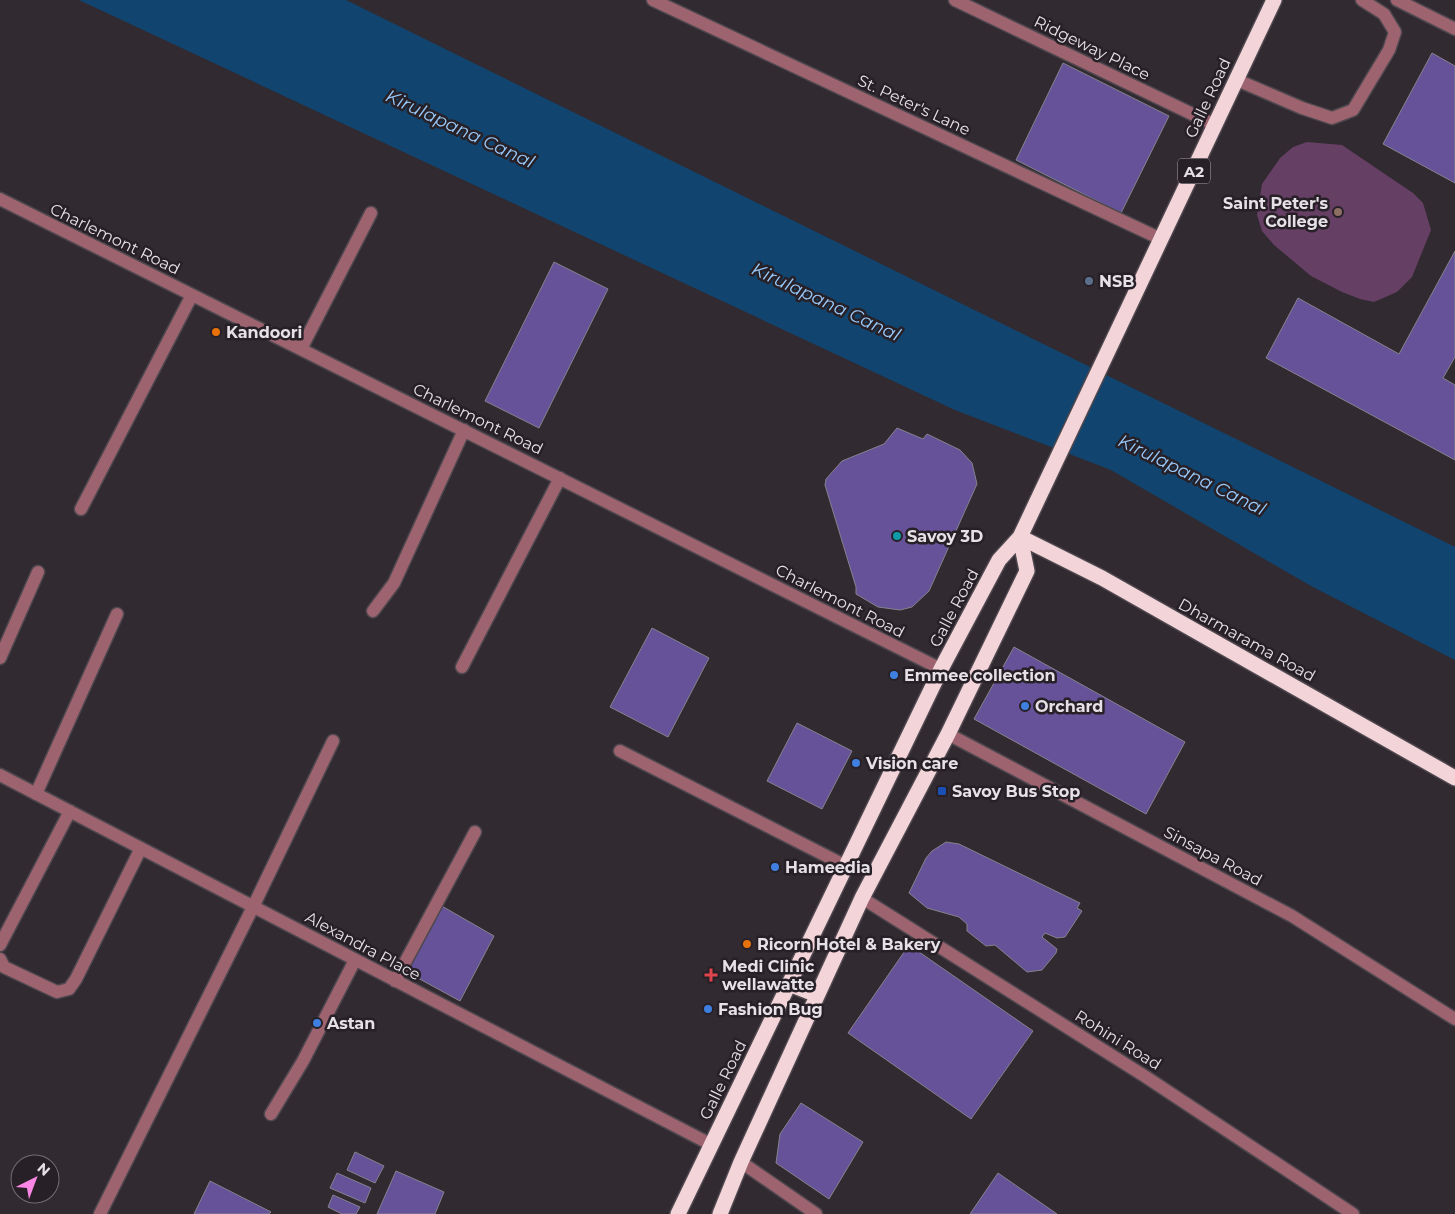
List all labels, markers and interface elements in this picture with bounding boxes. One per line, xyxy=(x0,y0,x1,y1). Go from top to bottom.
street label: Ridgeway Place xyxy=(1031,12,1153,84)
street label: Galle Road xyxy=(1181,55,1235,141)
street label: St. Peter's Lane xyxy=(855,71,973,139)
water label: Kirulapana Canal xyxy=(382,85,538,173)
road number: A2 xyxy=(1178,158,1210,184)
place label: Saint Peter's College xyxy=(1223,194,1328,231)
street label: Charlemont Road xyxy=(47,199,183,279)
marker: Saint Peter's College xyxy=(1332,206,1344,218)
water label: Kirulapana Canal xyxy=(748,258,904,346)
place label: NSB xyxy=(1099,272,1134,291)
marker: NSB xyxy=(1083,275,1095,287)
place label: Kandoori xyxy=(226,323,302,342)
marker: Kandoori xyxy=(210,326,222,338)
street label: Charlemont Road xyxy=(410,379,546,459)
water label: Kirulapana Canal xyxy=(1115,430,1270,520)
place label: Savoy 3D xyxy=(907,527,983,546)
marker: Savoy 3D xyxy=(891,530,903,542)
street label: Charlemont Road xyxy=(772,560,908,642)
street label: Galle Road xyxy=(925,566,983,650)
street label: Dharmarama Road xyxy=(1175,594,1319,686)
place label: Emmee collection xyxy=(904,666,1056,685)
marker: Emmee collection xyxy=(888,669,900,681)
place label: Orchard xyxy=(1035,697,1103,716)
marker: Orchard xyxy=(1019,700,1031,712)
place label: Vision care xyxy=(865,754,958,773)
marker: Vision care xyxy=(850,757,862,769)
place label: Savoy Bus Stop xyxy=(952,782,1080,801)
marker: Savoy Bus Stop xyxy=(936,785,948,797)
street label: Sinsapa Road xyxy=(1161,822,1265,890)
place label: Hameedia xyxy=(785,858,871,877)
marker: Hameedia xyxy=(769,861,781,873)
street label: Alexandra Place xyxy=(302,908,424,984)
place label: Ricorn Hotel & Bakery xyxy=(757,935,941,954)
marker: Ricorn Hotel & Bakery xyxy=(741,938,753,950)
place label: Medi Clinic wellawatte xyxy=(722,957,815,994)
marker: Medi Clinic wellawatte xyxy=(704,968,718,982)
place label: Fashion Bug xyxy=(718,1000,823,1019)
marker: Fashion Bug xyxy=(702,1003,714,1015)
street label: Rohini Road xyxy=(1071,1006,1165,1074)
place label: Astan xyxy=(326,1014,375,1033)
marker: Astan xyxy=(311,1017,323,1029)
street label: Galle Road xyxy=(696,1037,750,1123)
north arrow xyxy=(10,1154,60,1204)
text: N xyxy=(33,1159,54,1180)

